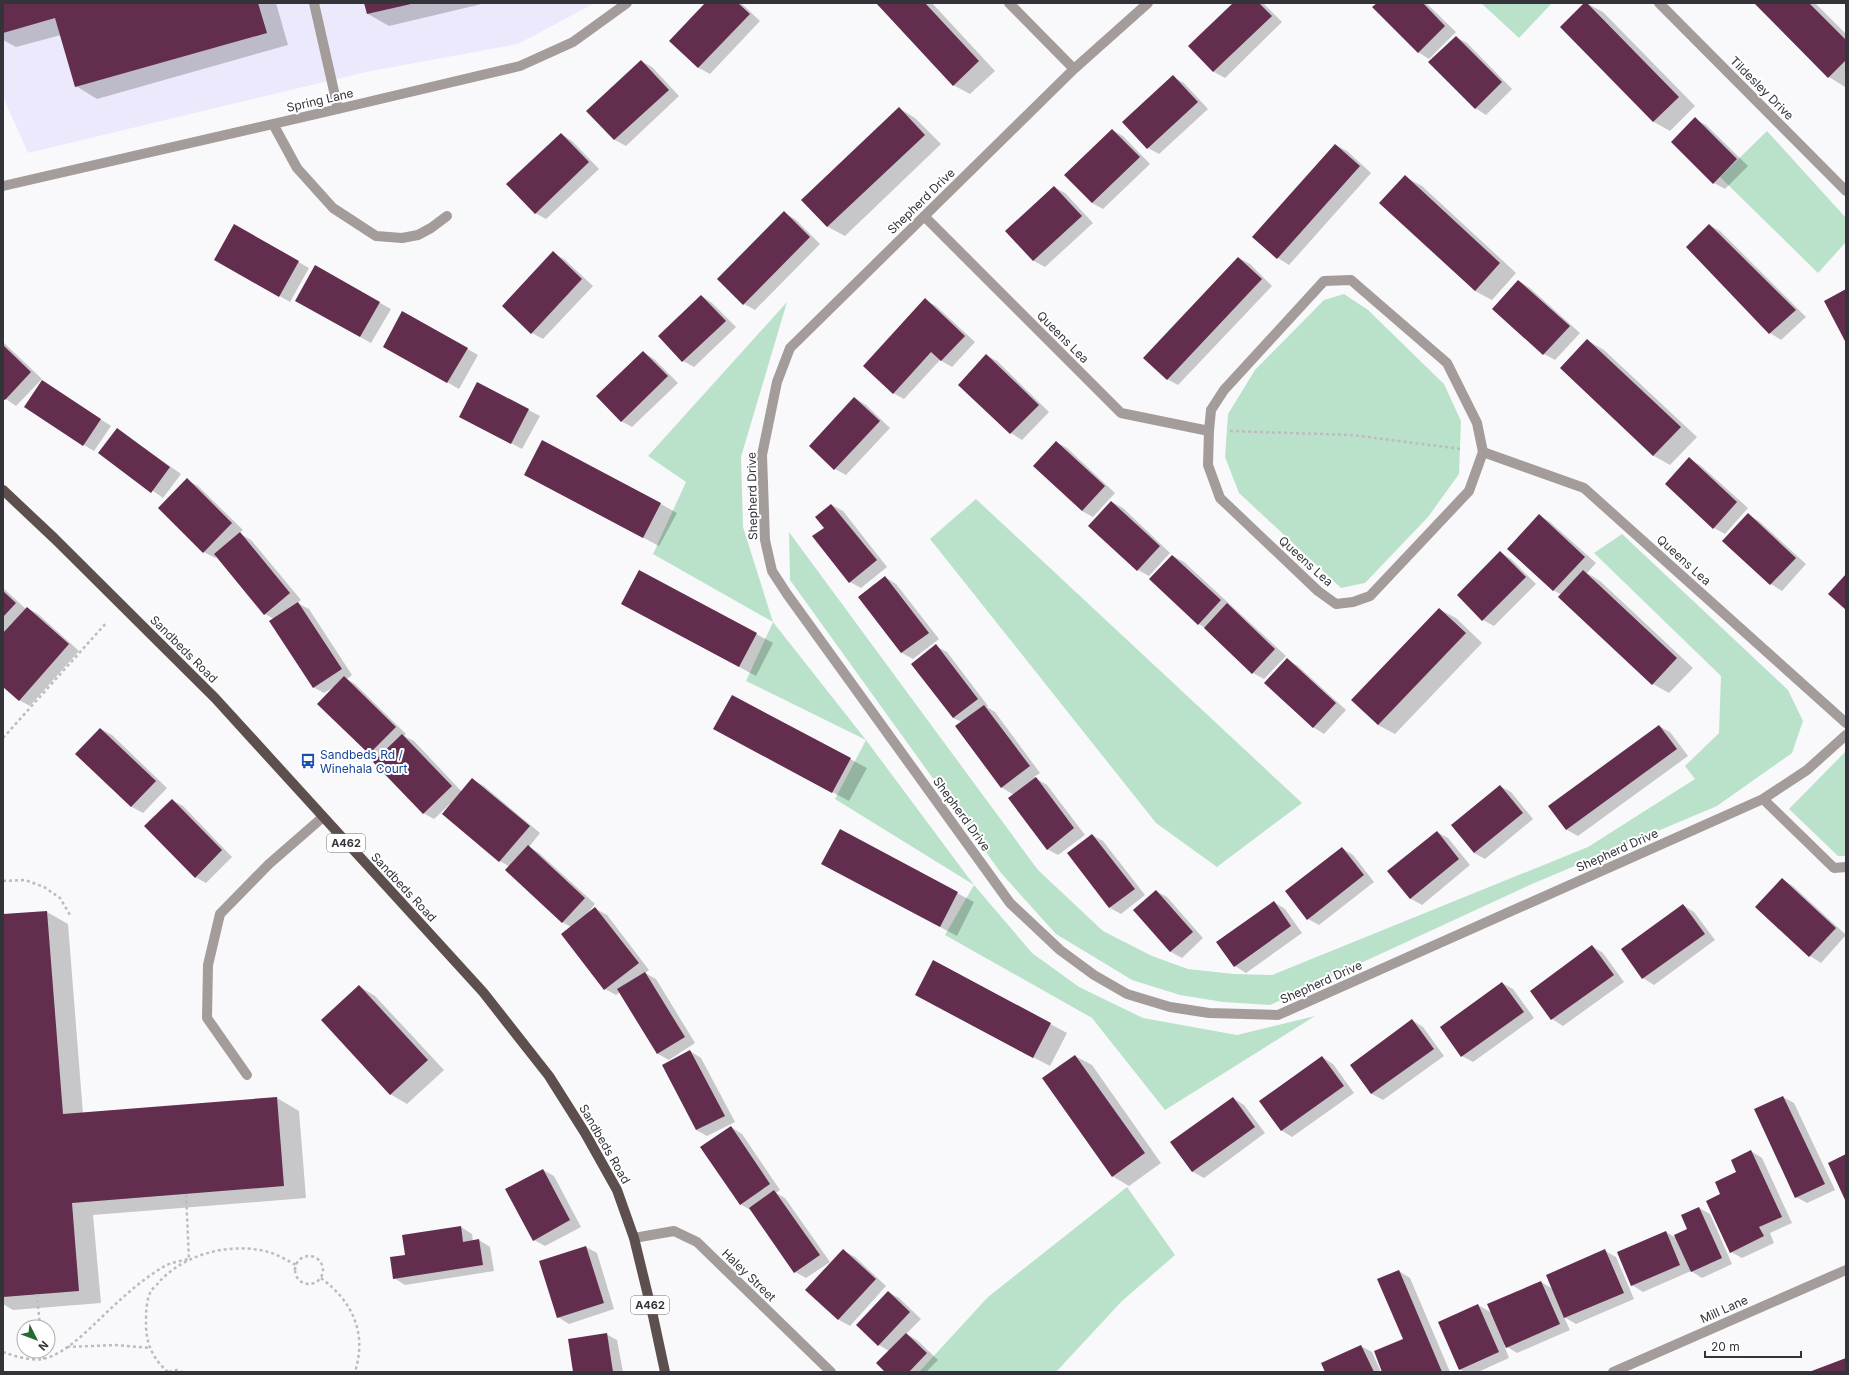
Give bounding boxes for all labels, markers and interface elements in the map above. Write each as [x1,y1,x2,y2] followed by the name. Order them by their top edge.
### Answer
[1727,53,1797,123] street label: Tildesley Drive
[285,85,355,115] street label: Spring Lane
[884,165,958,237] street label: Shepherd Drive
[1034,308,1092,366] street label: Queens Lea
[744,452,760,540] street label: Shepherd Drive
[1654,532,1714,588] street label: Queens Lea
[1276,533,1336,589] street label: Queens Lea
[147,612,221,686] street label: Sandbeds Road
[320,747,407,776] place label: Sandbeds Rd / Winehala Court
[299,752,317,770] bus stop icon: Sandbeds Rd / Winehala Court
[930,774,994,854] street label: Shepherd Drive
[1574,825,1660,875] street label: Shepherd Drive
[327,834,365,852] road number: A462
[368,849,440,925] street label: Sandbeds Road
[1278,957,1364,1007] street label: Shepherd Drive
[576,1102,634,1186] street label: Sandbeds Road
[719,1246,779,1305] street label: Haley Street
[1698,1292,1750,1326] street label: Mill Lane
[631,1296,669,1314] road number: A462
[16,1319,56,1359] north arrow
[1705,1333,1801,1359] scale bar
[35,1338,51,1353] text: N
[1711,1339,1740,1354] text: 20 m

